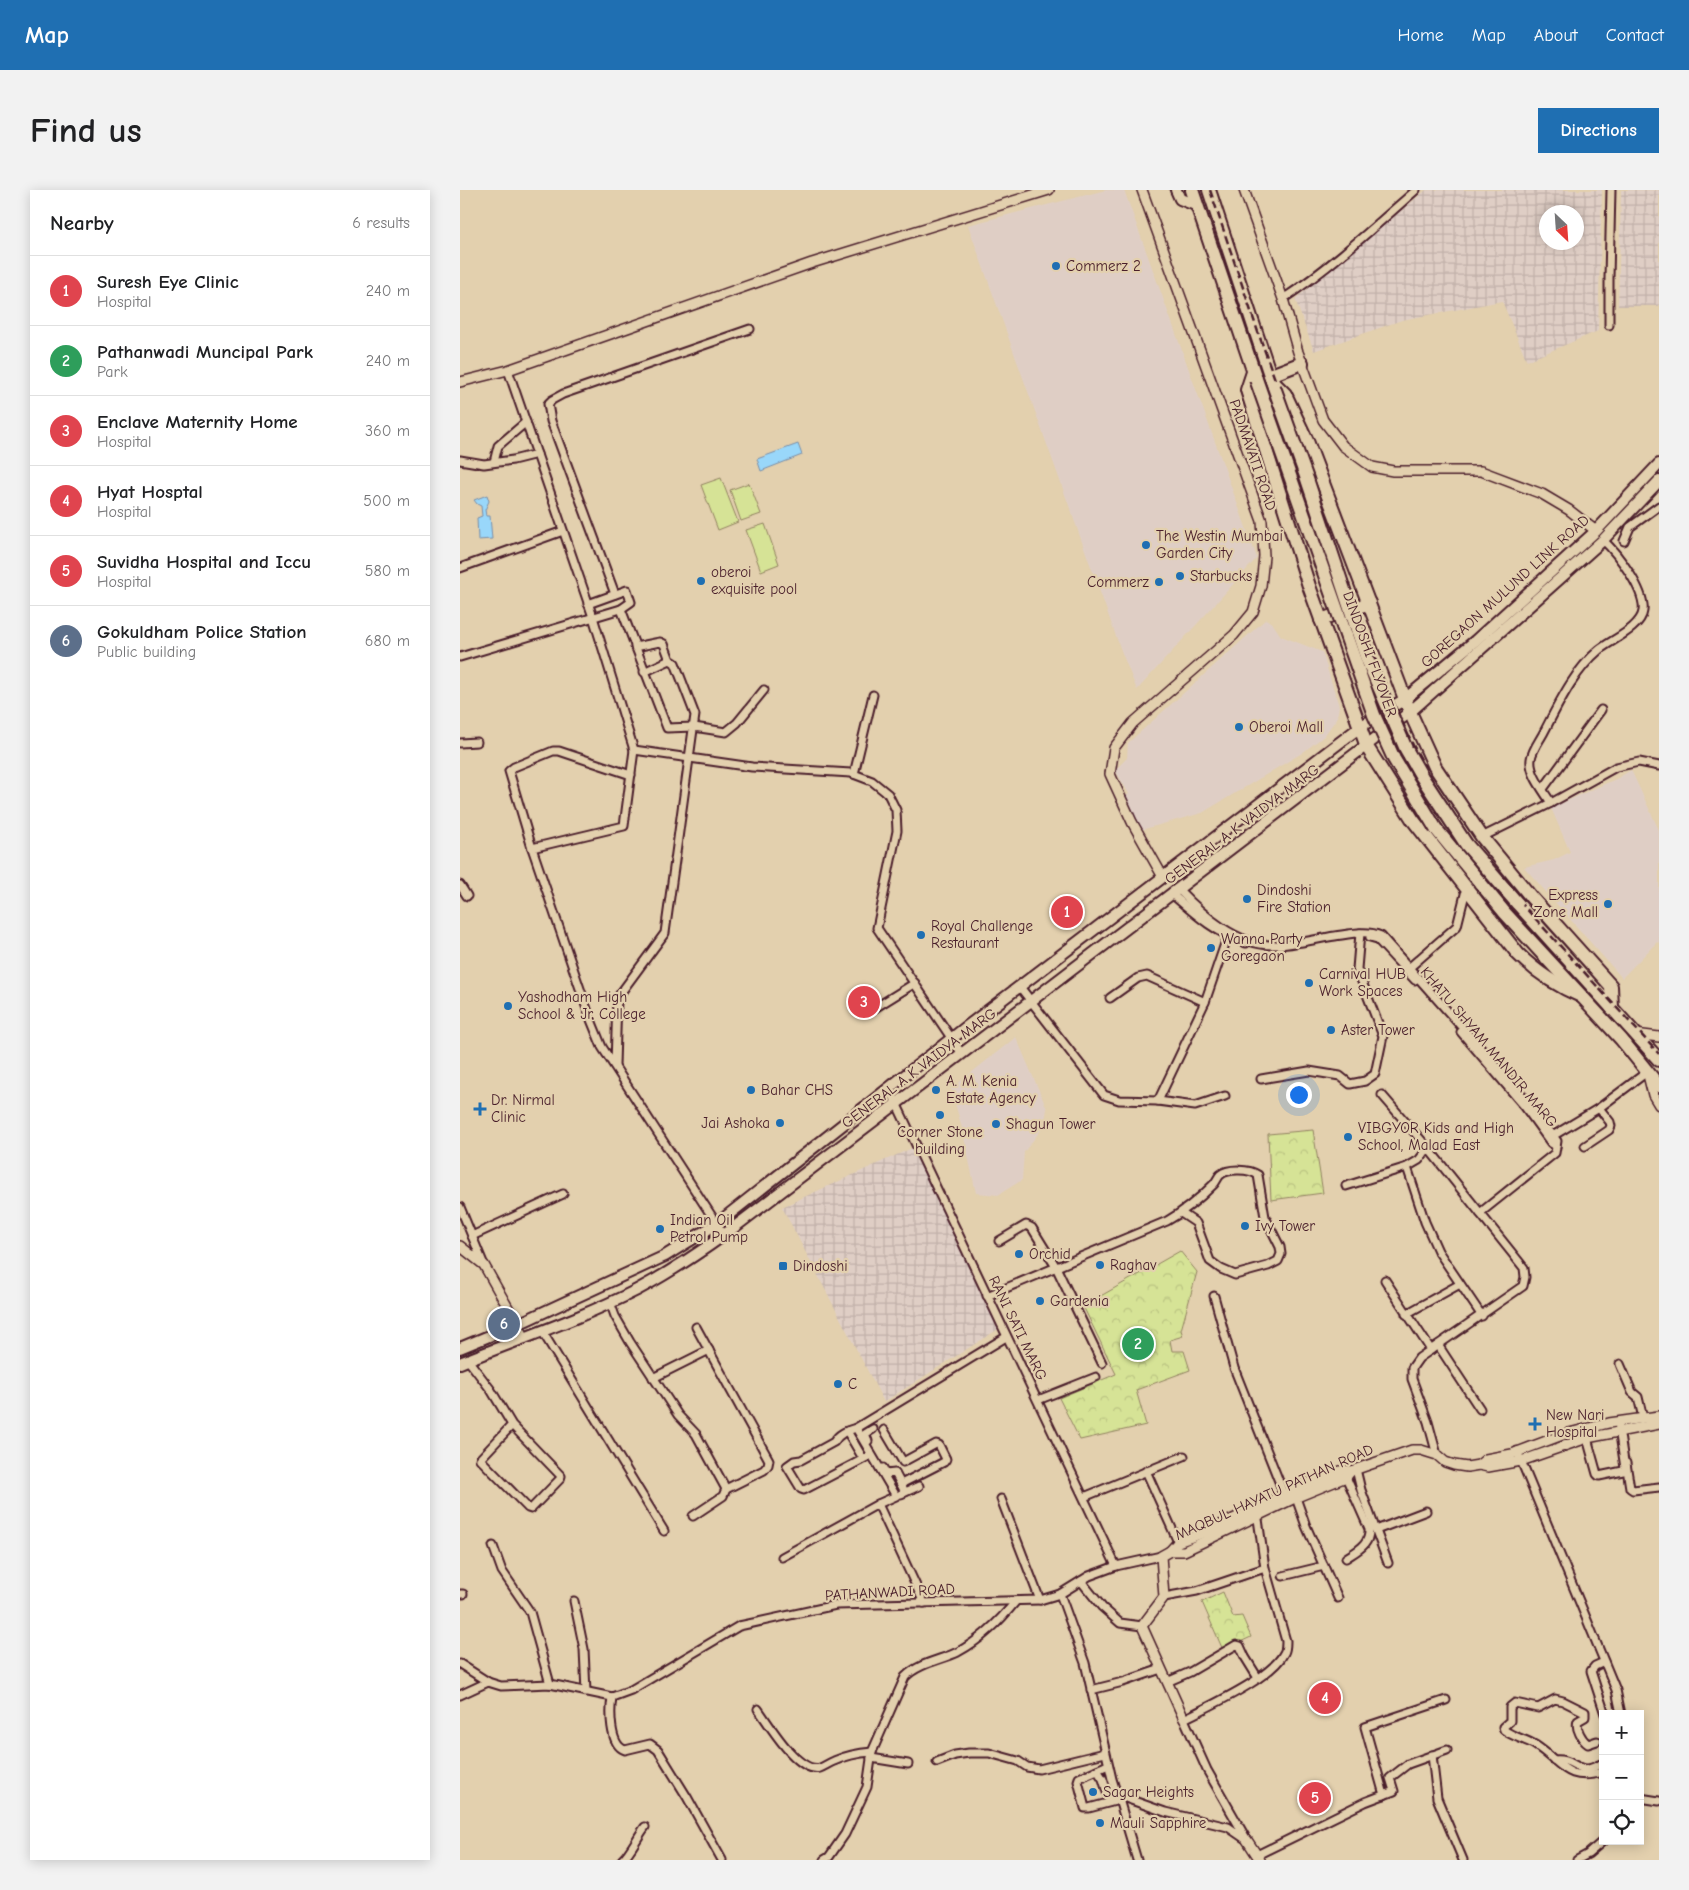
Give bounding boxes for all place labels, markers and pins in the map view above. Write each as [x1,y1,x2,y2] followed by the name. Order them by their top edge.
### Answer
[1066,257,1141,275] place label: Commerz 2
[1050,260,1062,272] marker: Commerz 2
[1156,527,1283,562] place label: The Westin Mumbai Garden City
[1140,539,1152,551] marker: The Westin Mumbai Garden City
[711,563,797,598] place label: oberoi exquisite pool
[1190,567,1252,585] place label: Starbucks
[1174,570,1186,582] marker: Starbucks
[1087,573,1149,591] place label: Commerz
[695,575,707,587] marker: oberoi exquisite pool
[1153,576,1165,588] marker: Commerz
[1249,718,1323,736] place label: Oberoi Mall
[1233,721,1245,733] marker: Oberoi Mall
[1257,881,1331,916] place label: Dindoshi Fire Station
[1534,886,1598,921] place label: Express Zone Mall
[1051,893,1083,931] pin: 1
[1241,893,1253,905] marker: Dindoshi Fire Station
[1602,898,1614,910] marker: Express Zone Mall
[931,917,1033,952] place label: Royal Challenge Restaurant
[915,929,927,941] marker: Royal Challenge Restaurant
[1221,930,1303,965] place label: Wanna Party Goregaon
[1205,942,1217,954] marker: Wanna Party Goregaon
[1319,965,1406,1000] place label: Carnival HUB Work Spaces
[1303,977,1315,989] marker: Carnival HUB Work Spaces
[848,983,880,1021] pin: 3
[518,988,646,1023] place label: Yashodham High School & Jr. College
[502,1000,514,1012] marker: Yashodham High School & Jr. College
[1341,1021,1415,1039] place label: Aster Tower
[1325,1024,1337,1036] marker: Aster Tower
[946,1072,1036,1107] place label: A. M. Kenia Estate Agency
[761,1081,833,1099] place label: Bahar CHS
[745,1084,757,1096] marker: Bahar CHS
[930,1084,942,1096] marker: A. M. Kenia Estate Agency
[491,1091,555,1126] place label: Dr. Nirmal Clinic
[473,1102,487,1116] marker: Dr. Nirmal Clinic
[934,1109,946,1121] marker: Corner Stone building
[701,1114,770,1132] place label: Jai Ashoka
[1006,1115,1095,1133] place label: Shagun Tower
[774,1117,786,1129] marker: Jai Ashoka
[990,1118,1002,1130] marker: Shagun Tower
[1358,1119,1514,1154] place label: VIBGYOR Kids and High School, Malad East
[897,1123,983,1158] place label: Corner Stone building
[1342,1131,1354,1143] marker: VIBGYOR Kids and High School, Malad East
[670,1211,748,1246] place label: Indian Oil Petrol Pump
[1255,1217,1315,1235] place label: Ivy Tower
[1239,1220,1251,1232] marker: Ivy Tower
[654,1223,666,1235] marker: Indian Oil Petrol Pump
[1029,1245,1071,1263] place label: Orchid
[1013,1248,1025,1260] marker: Orchid
[1110,1256,1157,1274] place label: Raghav
[793,1257,848,1275] place label: Dindoshi
[1094,1259,1106,1271] marker: Raghav
[777,1260,789,1272] marker: Dindoshi
[1050,1292,1109,1310] place label: Gardenia
[1034,1295,1046,1307] marker: Gardenia
[488,1305,520,1343] pin: 6
[1122,1325,1154,1363] pin: 2
[848,1375,857,1393] place label: C
[832,1378,844,1390] marker: C
[1546,1406,1604,1441] place label: New Nari Hospital
[1528,1417,1542,1431] marker: New Nari Hospital
[1309,1679,1341,1717] pin: 4
[1299,1779,1331,1817] pin: 5
[1103,1783,1194,1801] place label: Sagar Heights
[1087,1786,1099,1798] marker: Sagar Heights
[1110,1814,1207,1832] place label: Mauli Sapphire
[1094,1817,1106,1829] marker: Mauli Sapphire

